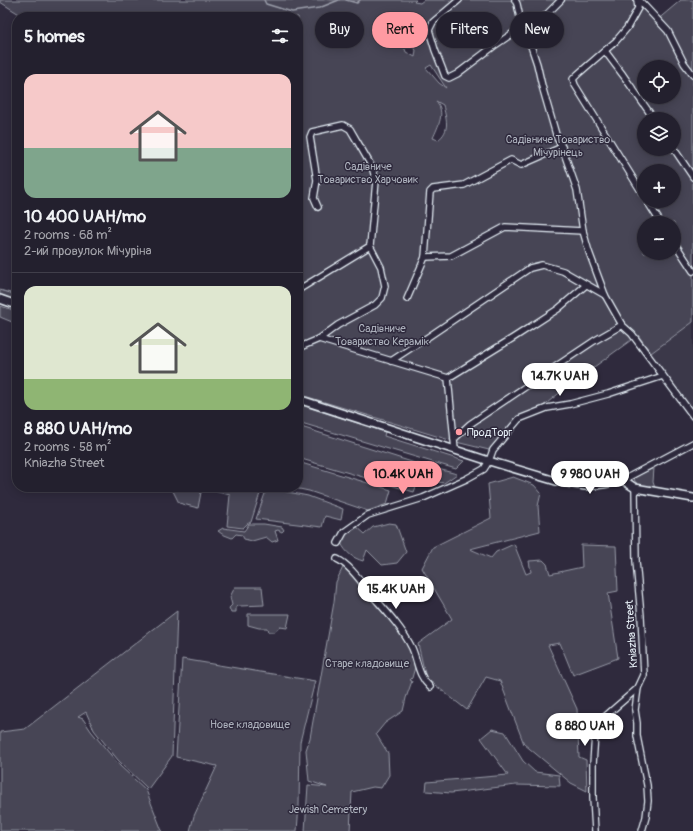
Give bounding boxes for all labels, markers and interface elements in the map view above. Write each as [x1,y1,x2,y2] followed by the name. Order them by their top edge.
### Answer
[315,12,364,48] chip: Buy
[372,12,428,48] chip: Rent
[436,12,502,48] chip: Filters
[510,12,564,48] chip: New
[269,25,291,47] icon: filters
[24,26,85,47] text: 5 homes
[637,60,681,260] map controls
[637,60,681,104] button: locate
[122,100,194,172] icon: home
[637,112,681,156] button: layers
[506,133,610,159] park label: Садівниче Товариство Мічурінець
[318,160,419,186] park label: Садівниче Товариство Харчовик
[637,164,681,208] button: +
[24,206,146,227] text: 10 400 UAH/mo
[637,216,681,260] button: −
[24,227,112,243] text: 2 rooms · 68 m²
[24,243,151,259] text: 2-ий провулок Мічуріна
[122,312,194,384] icon: home
[335,322,429,348] park label: Садівниче Товариство Керамік
[514,363,606,397] pin: 14.7K UAH
[531,368,589,384] text: 14.7K UAH
[24,418,132,439] text: 8 880 UAH/mo
[467,426,513,439] place label: ПродТорг
[454,427,464,437] marker: ПродТорг
[24,439,111,455] text: 2 rooms · 58 m²
[24,455,105,471] text: Kniazha Street
[357,461,449,495] pin: 10.4K UAH
[544,461,636,495] pin: 9 980 UAH
[373,466,433,482] text: 10.4K UAH
[560,466,620,482] text: 9 980 UAH
[350,576,442,610] pin: 15.4K UAH
[367,581,425,597] text: 15.4K UAH
[623,599,640,668] street label: Kniazha Street
[325,657,410,670] park label: Старе кладовище
[539,713,631,747] pin: 8 880 UAH
[210,718,290,731] park label: Нове кладовище
[555,718,615,734] text: 8 880 UAH
[289,803,367,816] park label: Jewish Cemetery

